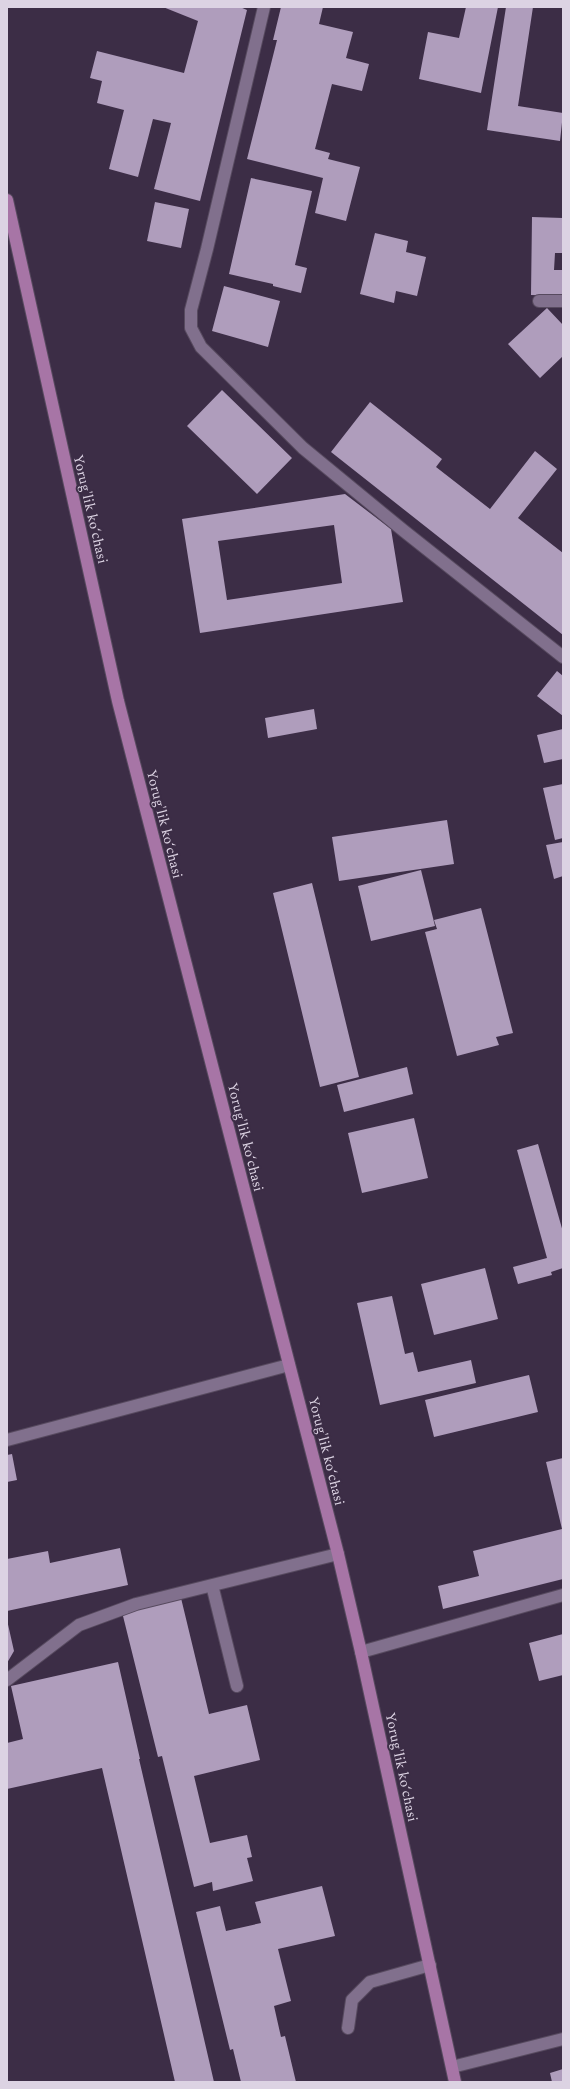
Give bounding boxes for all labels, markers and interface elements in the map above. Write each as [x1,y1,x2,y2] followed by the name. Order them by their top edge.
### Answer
[68,452,113,566] street label: Yorug'lik koʻchasi
[141,767,188,881] street label: Yorug'lik koʻchasi
[222,1080,269,1194] street label: Yorug'lik koʻchasi
[303,1394,350,1508] street label: Yorug'lik koʻchasi
[380,1710,423,1824] street label: Yorug'lik koʻchasi

